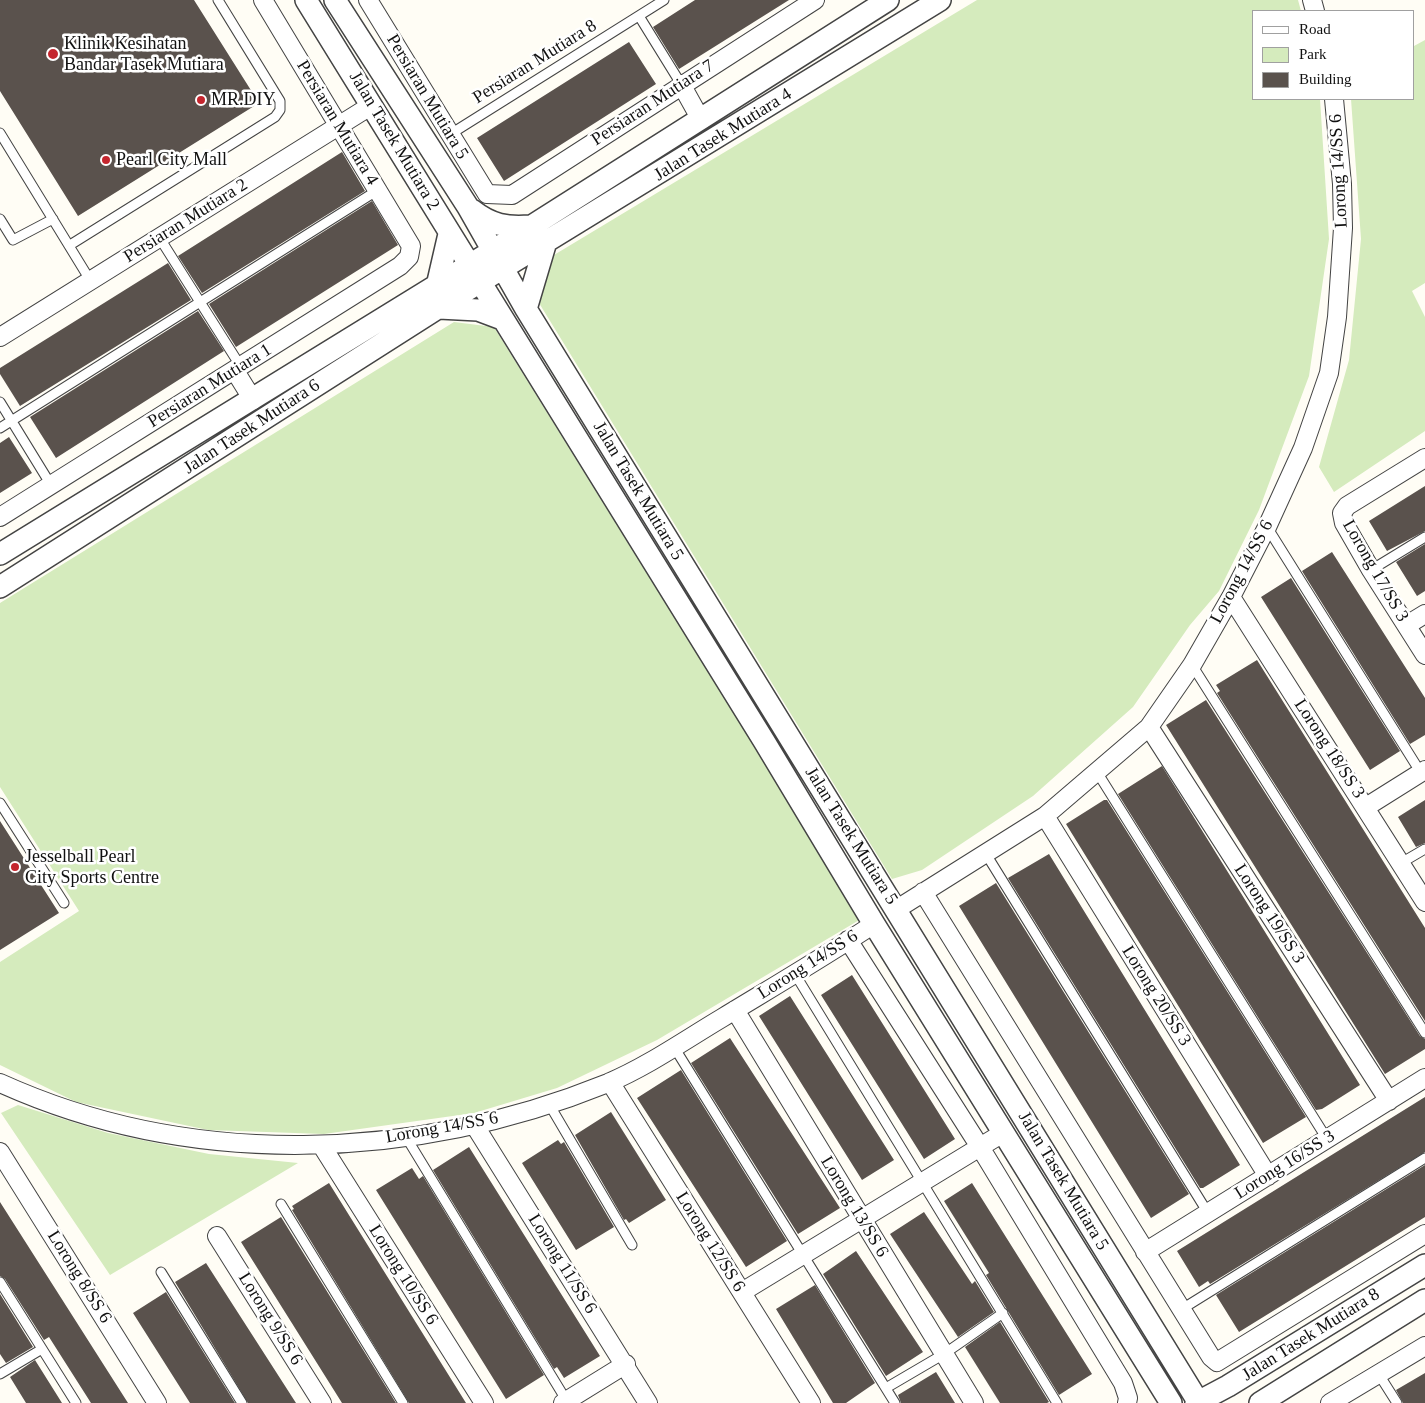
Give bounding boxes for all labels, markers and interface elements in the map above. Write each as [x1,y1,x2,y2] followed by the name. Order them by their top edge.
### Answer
[1252,10,1415,100] legend
[469,15,601,109] street label: Persiaran Mutiara 8
[1299,21,1331,37] text: Road
[381,31,473,163] street label: Persiaran Mutiara 5
[64,33,224,76] place label: Klinik Kesihatan Bandar Tasek Mutiara
[1299,46,1327,62] text: Park
[46,47,60,61] marker: Klinik Kesihatan Bandar Tasek Mutiara
[588,55,718,151] street label: Persiaran Mutiara 7
[291,57,383,189] street label: Persiaran Mutiara 4
[344,68,444,214] street label: Jalan Tasek Mutiara 2
[1299,71,1352,87] text: Building
[650,84,796,186] street label: Jalan Tasek Mutiara 4
[211,89,276,111] place label: MR.DIY
[195,94,207,106] marker: MR.DIY
[1325,114,1353,228] street label: Lorong 14/SS 6
[116,149,227,171] place label: Pearl City Mall
[100,154,112,166] marker: Pearl City Mall
[120,174,252,268] street label: Persiaran Mutiara 2
[144,339,276,433] street label: Persiaran Mutiara 1
[180,375,324,479] street label: Jalan Tasek Mutiara 6
[588,418,688,564] street label: Jalan Tasek Mutiara 5
[1337,516,1413,626] street label: Lorong 17/SS 3
[1206,517,1278,627] street label: Lorong 14/SS 6
[1289,695,1369,803] street label: Lorong 18/SS 3
[800,763,902,909] street label: Jalan Tasek Mutiara 5
[25,846,159,889] place label: Jesselball Pearl City Sports Centre
[1229,860,1309,968] street label: Lorong 19/SS 3
[9,861,21,873] marker: Jesselball Pearl City Sports Centre
[754,926,862,1004] street label: Lorong 14/SS 6
[1117,942,1195,1050] street label: Lorong 20/SS 3
[384,1107,500,1149] street label: Lorong 14/SS 6
[1013,1108,1113,1254] street label: Jalan Tasek Mutiara 5
[1231,1126,1339,1204] street label: Lorong 16/SS 3
[815,1153,893,1261] street label: Lorong 13/SS 6
[671,1188,749,1296] street label: Lorong 12/SS 6
[523,1210,601,1318] street label: Lorong 11/SS 6
[364,1221,442,1329] street label: Lorong 10/SS 6
[42,1227,116,1327] street label: Lorong 8/SS 6
[233,1269,307,1369] street label: Lorong 9/SS 6
[1238,1284,1384,1386] street label: Jalan Tasek Mutiara 8

